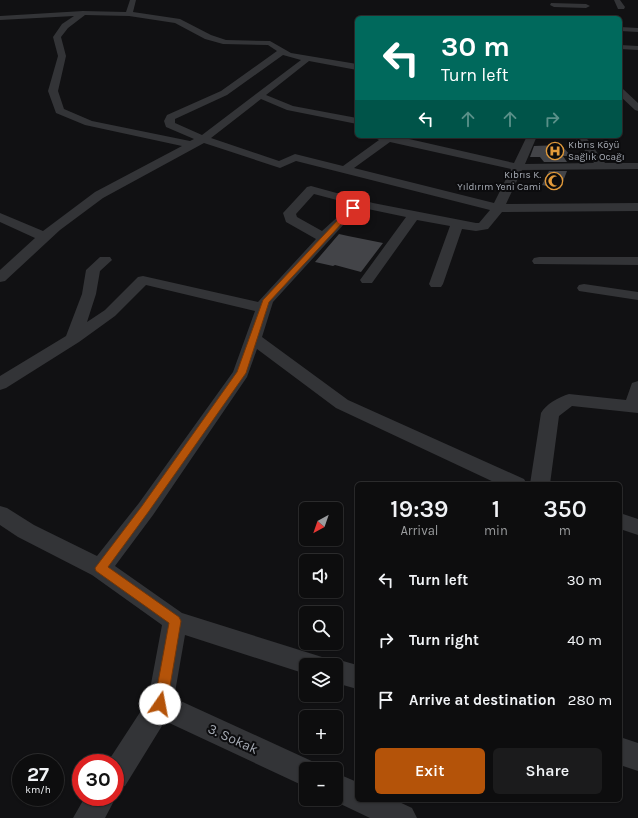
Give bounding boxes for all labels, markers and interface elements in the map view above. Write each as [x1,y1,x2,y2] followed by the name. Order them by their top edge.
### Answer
[441,30,510,63] text: 30 m
[375,32,427,84] icon: left
[441,64,509,86] text: Turn left
[415,108,437,130] icon: left
[457,108,479,130] icon: ahead
[499,108,521,130] icon: ahead
[541,108,563,130] icon: right
[568,139,625,163] place label: Kıbrıs Köyü Sağlık Ocağı
[545,141,565,161] hospital icon: Kıbrıs Köyü Sağlık Ocağı
[457,169,541,193] place label: Kıbrıs K. Yıldırım Yeni Cami
[544,171,564,191] mosque icon: Kıbrıs K. Yıldırım Yeni Cami
[336,191,370,225] pin
[342,197,364,219] icon: arrive
[390,495,449,523] text: 19:39
[492,495,500,523] text: 1
[543,495,587,523] text: 350
[299,502,343,546] north arrow
[299,502,343,806] map controls
[400,523,438,538] text: Arrival
[484,523,508,538] text: min
[559,523,571,538] text: m
[299,554,343,598] button: sound
[375,569,397,591] icon: left
[409,571,468,589] text: Turn left
[567,571,602,589] text: 30 m
[299,606,343,650] button: search
[375,629,397,651] icon: right
[409,631,479,649] text: Turn right
[567,631,602,649] text: 40 m
[299,658,343,702] button: layers
[139,683,181,725] position arrow
[375,689,397,711] icon: arrive
[409,691,556,709] text: Arrive at destination
[568,691,612,709] text: 280 m
[299,710,343,754] button: +
[205,720,261,758] street label: 3. Sokak
[375,748,485,794] button: Exit
[493,748,602,794] button: Share
[72,754,124,806] speed limit sign: 30
[299,762,343,806] button: −
[27,763,49,786] text: 27
[25,784,51,796] text: km/h

